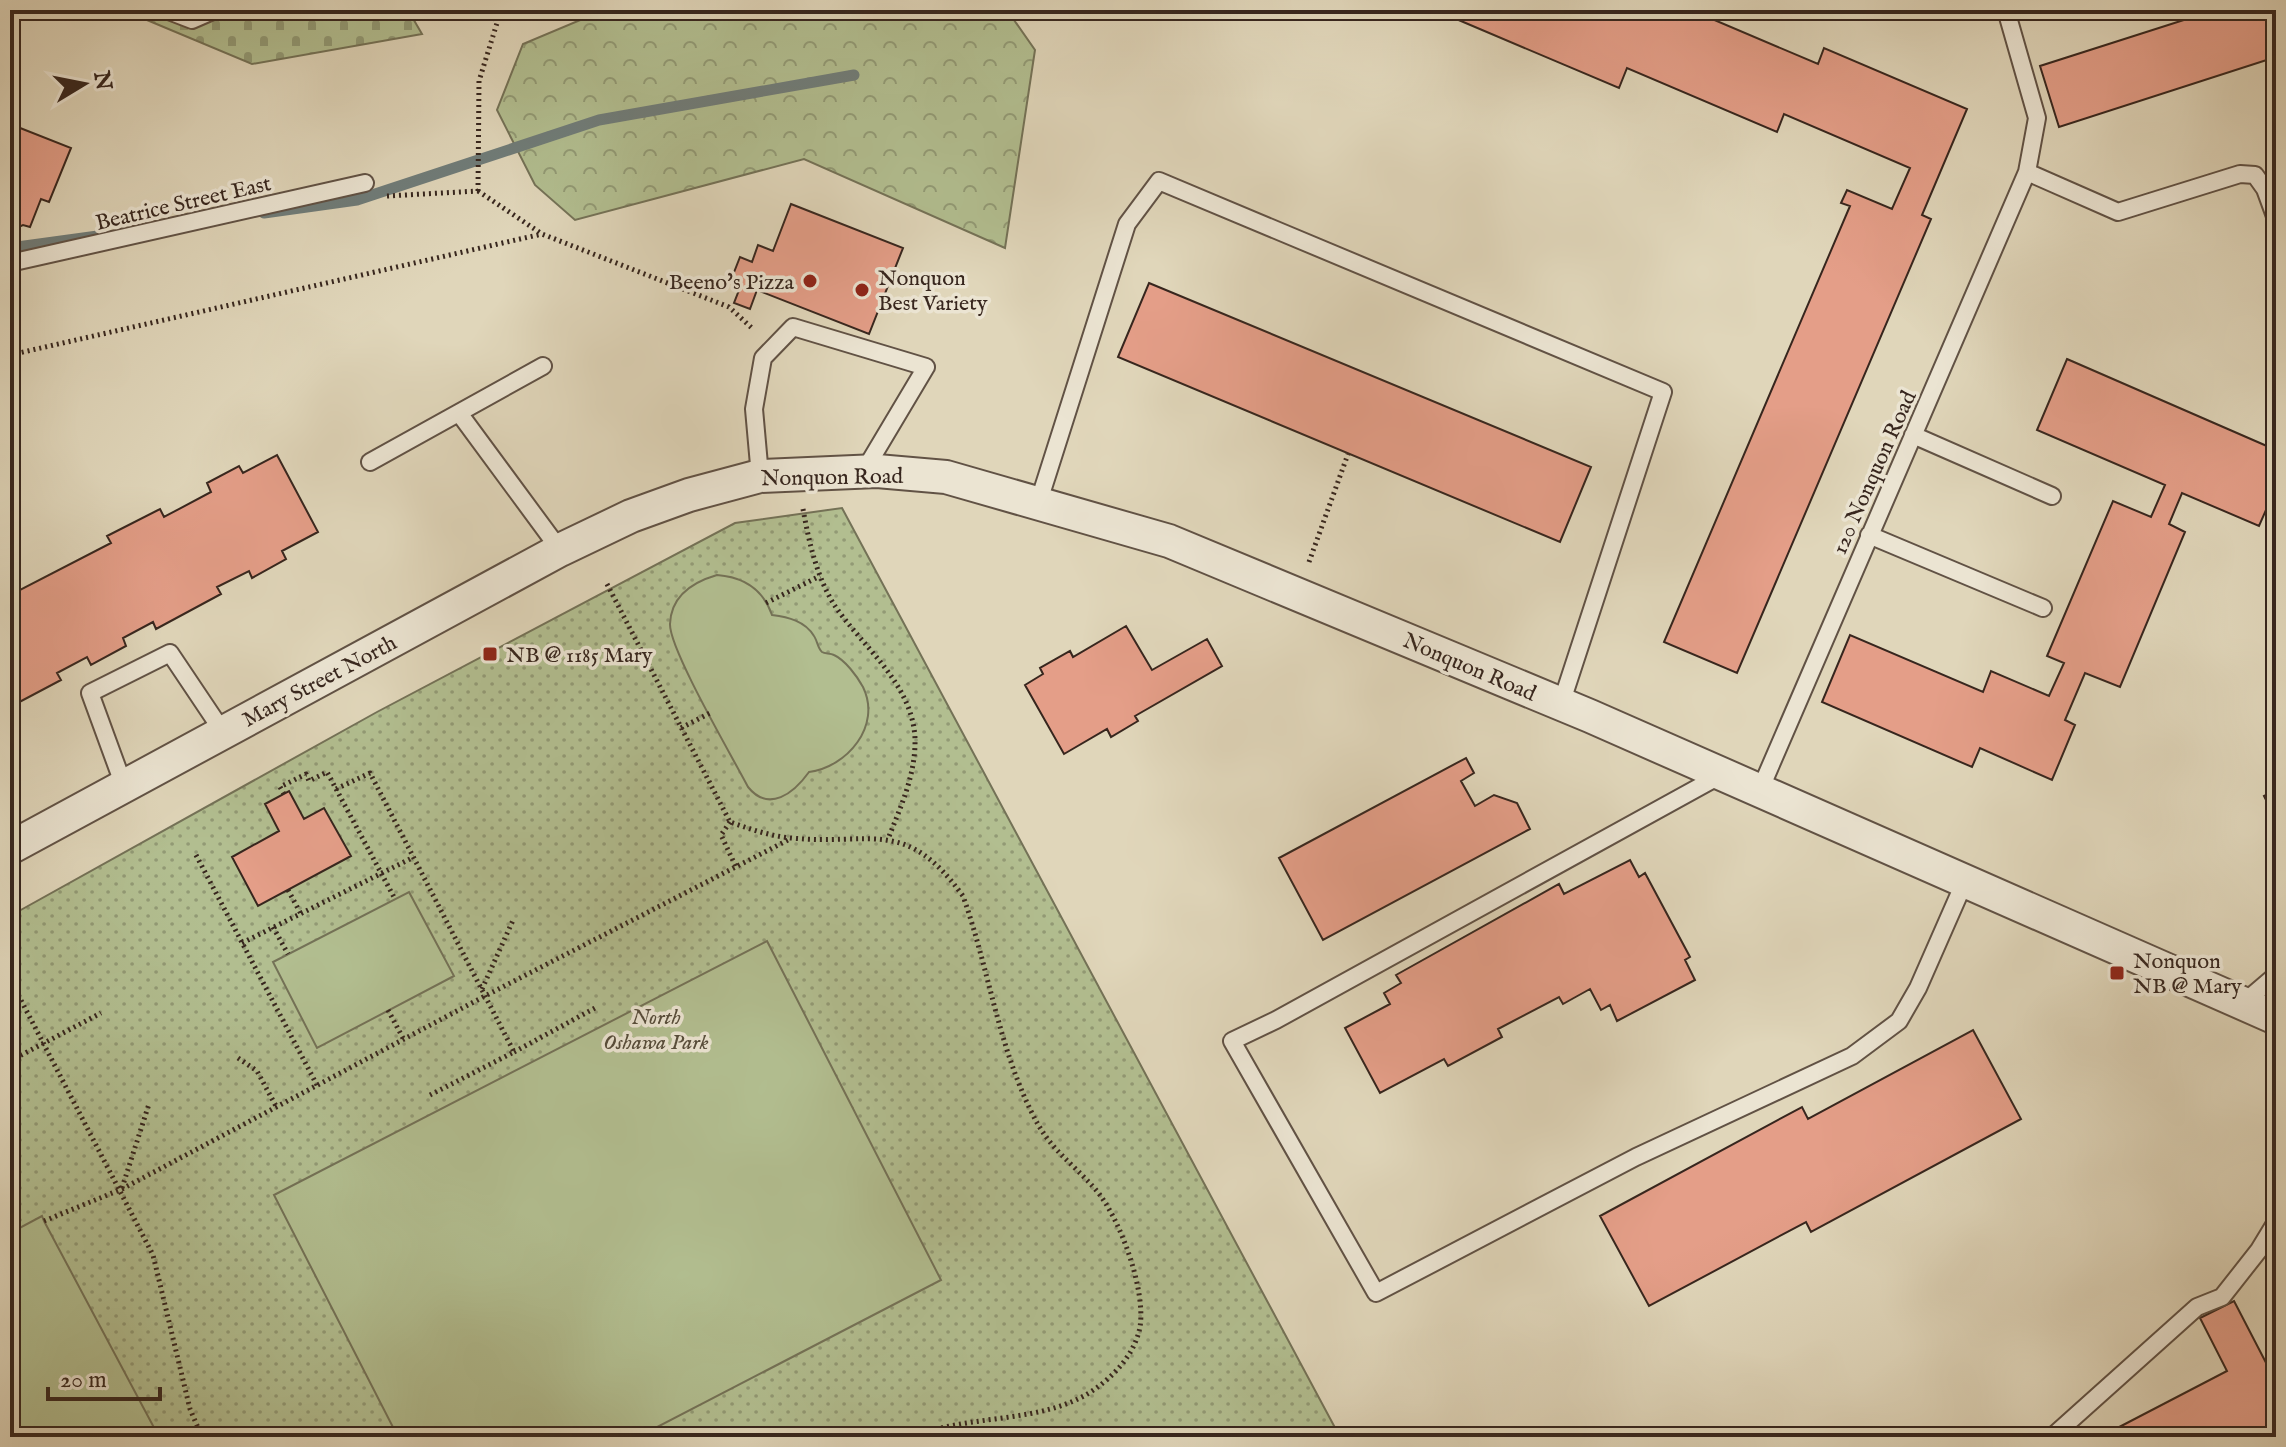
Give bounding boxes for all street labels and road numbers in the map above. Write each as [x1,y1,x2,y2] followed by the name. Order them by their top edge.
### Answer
[93,170,274,238] street label: Beatrice Street East
[1826,386,1924,559] street label: 120 Nonquon Road
[761,463,904,493] street label: Nonquon Road
[1398,627,1540,709] street label: Nonquon Road
[238,629,402,734] street label: Mary Street North

